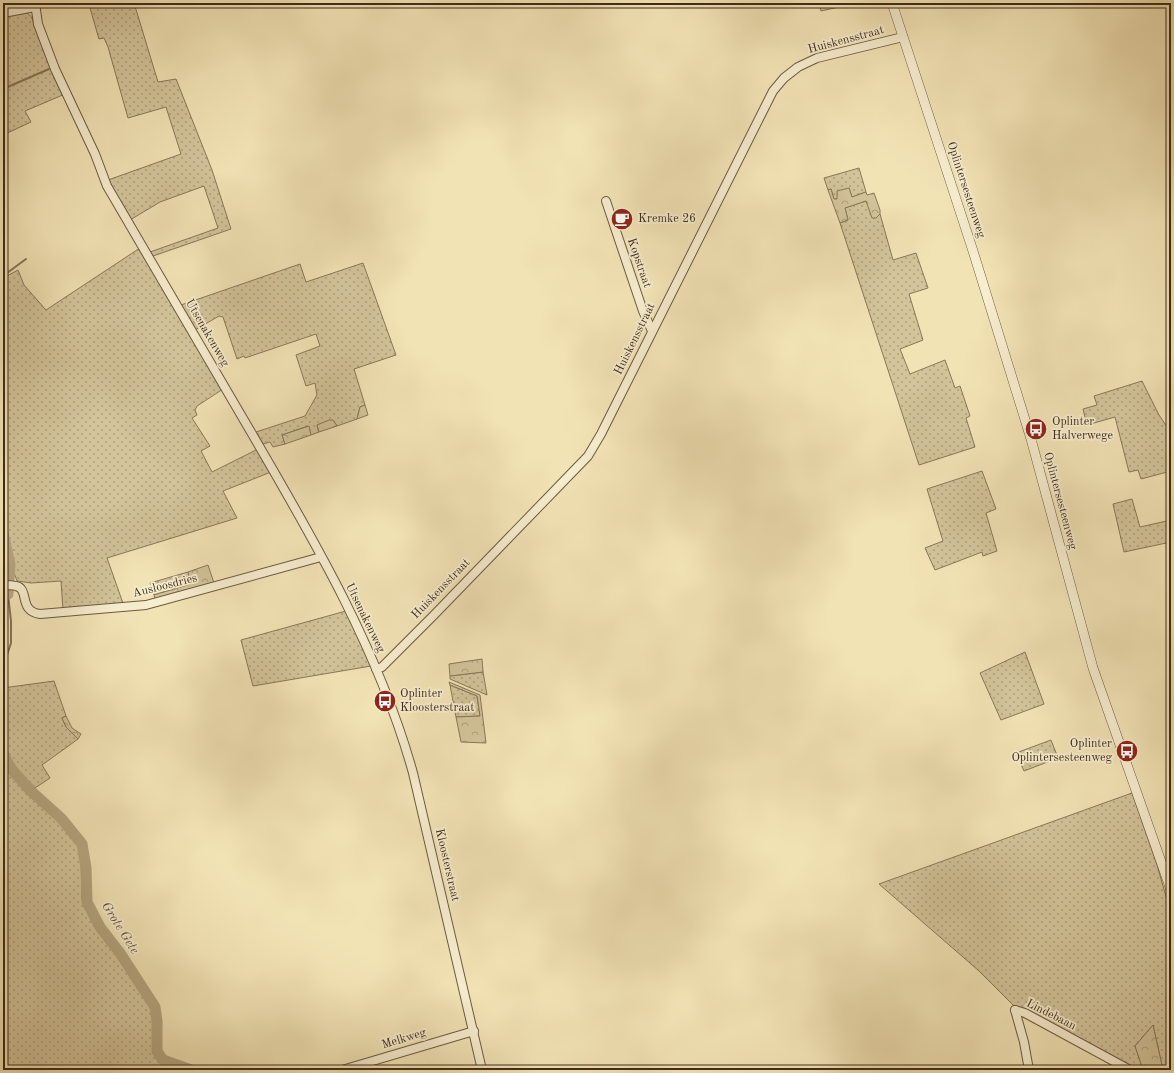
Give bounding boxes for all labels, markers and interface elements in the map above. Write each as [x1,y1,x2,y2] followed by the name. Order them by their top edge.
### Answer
[807,24,885,56] street label: Huiskensstraat
[945,140,987,240] street label: Oplintersesteenweg
[609,206,635,232] cafe icon: Kremke 26
[638,213,696,225] place label: Kremke 26
[625,237,653,289] street label: Kopstraat
[183,297,231,369] street label: Utsenakenweg
[612,301,658,377] street label: Huiskensstraat
[1023,416,1049,442] bus stop icon: Oplinter Halverwege
[1052,416,1114,442] place label: Oplinter Halverwege
[1041,451,1079,552] street label: Oplintersesteenweg
[410,557,472,621] street label: Huiskensstraat
[131,572,199,600] street label: Ausloosdries
[343,581,387,655] street label: Utsenakenweg
[372,688,398,714] bus stop icon: Oplinter Kloosterstraat
[400,688,474,714] place label: Oplinter Kloosterstraat
[1011,738,1113,764] place label: Oplinter Oplintersesteenweg
[1114,738,1140,764] bus stop icon: Oplinter Oplintersesteenweg
[433,827,461,903] street label: Kloosterstraat
[99,900,141,956] water label: Grote Gete
[1024,997,1078,1033] street label: Lindebaan
[380,1026,428,1051] street label: Melkweg

